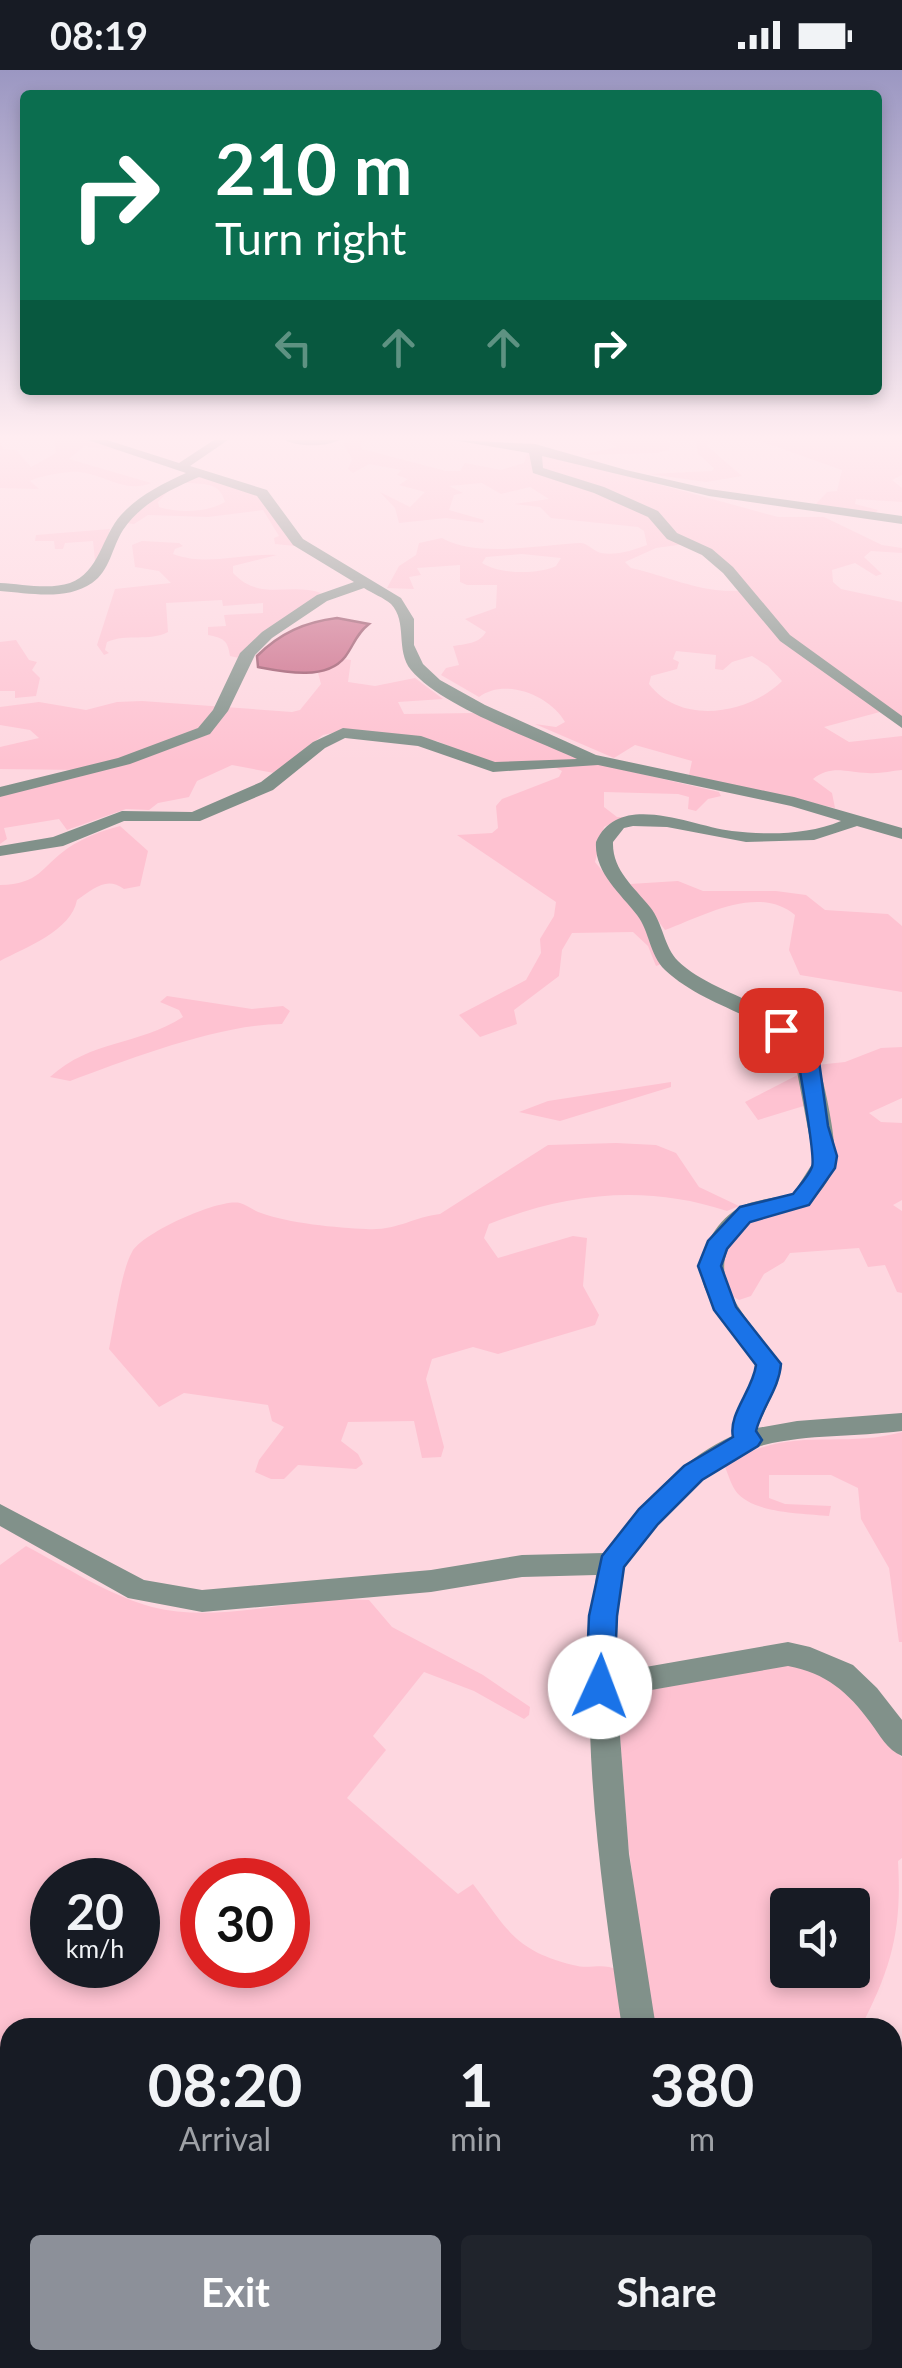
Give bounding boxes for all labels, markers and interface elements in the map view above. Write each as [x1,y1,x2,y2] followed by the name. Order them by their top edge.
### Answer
[50,12,148,58] text: 08:19
[215,126,412,210] text: 210 m
[50,130,180,260] icon: right
[215,211,406,265] text: Turn right
[266,320,321,375] icon: left
[371,320,426,375] icon: ahead
[476,320,531,375] icon: ahead
[581,320,636,375] icon: right
[739,988,824,1073] pin
[754,1003,809,1058] icon: arrive
[548,1635,652,1739] position arrow
[180,1858,310,1988] speed limit sign: 30
[66,1881,124,1941] text: 20
[770,1888,870,1988] map controls
[770,1888,870,1988] button: sound
[66,1933,124,1963] text: km/h
[148,2048,302,2120] text: 08:20
[459,2048,494,2120] text: 1
[650,2048,754,2120] text: 380
[179,2119,271,2158] text: Arrival
[450,2119,502,2158] text: min
[689,2119,715,2158] text: m
[30,2235,441,2350] button: Exit
[461,2235,872,2350] button: Share

